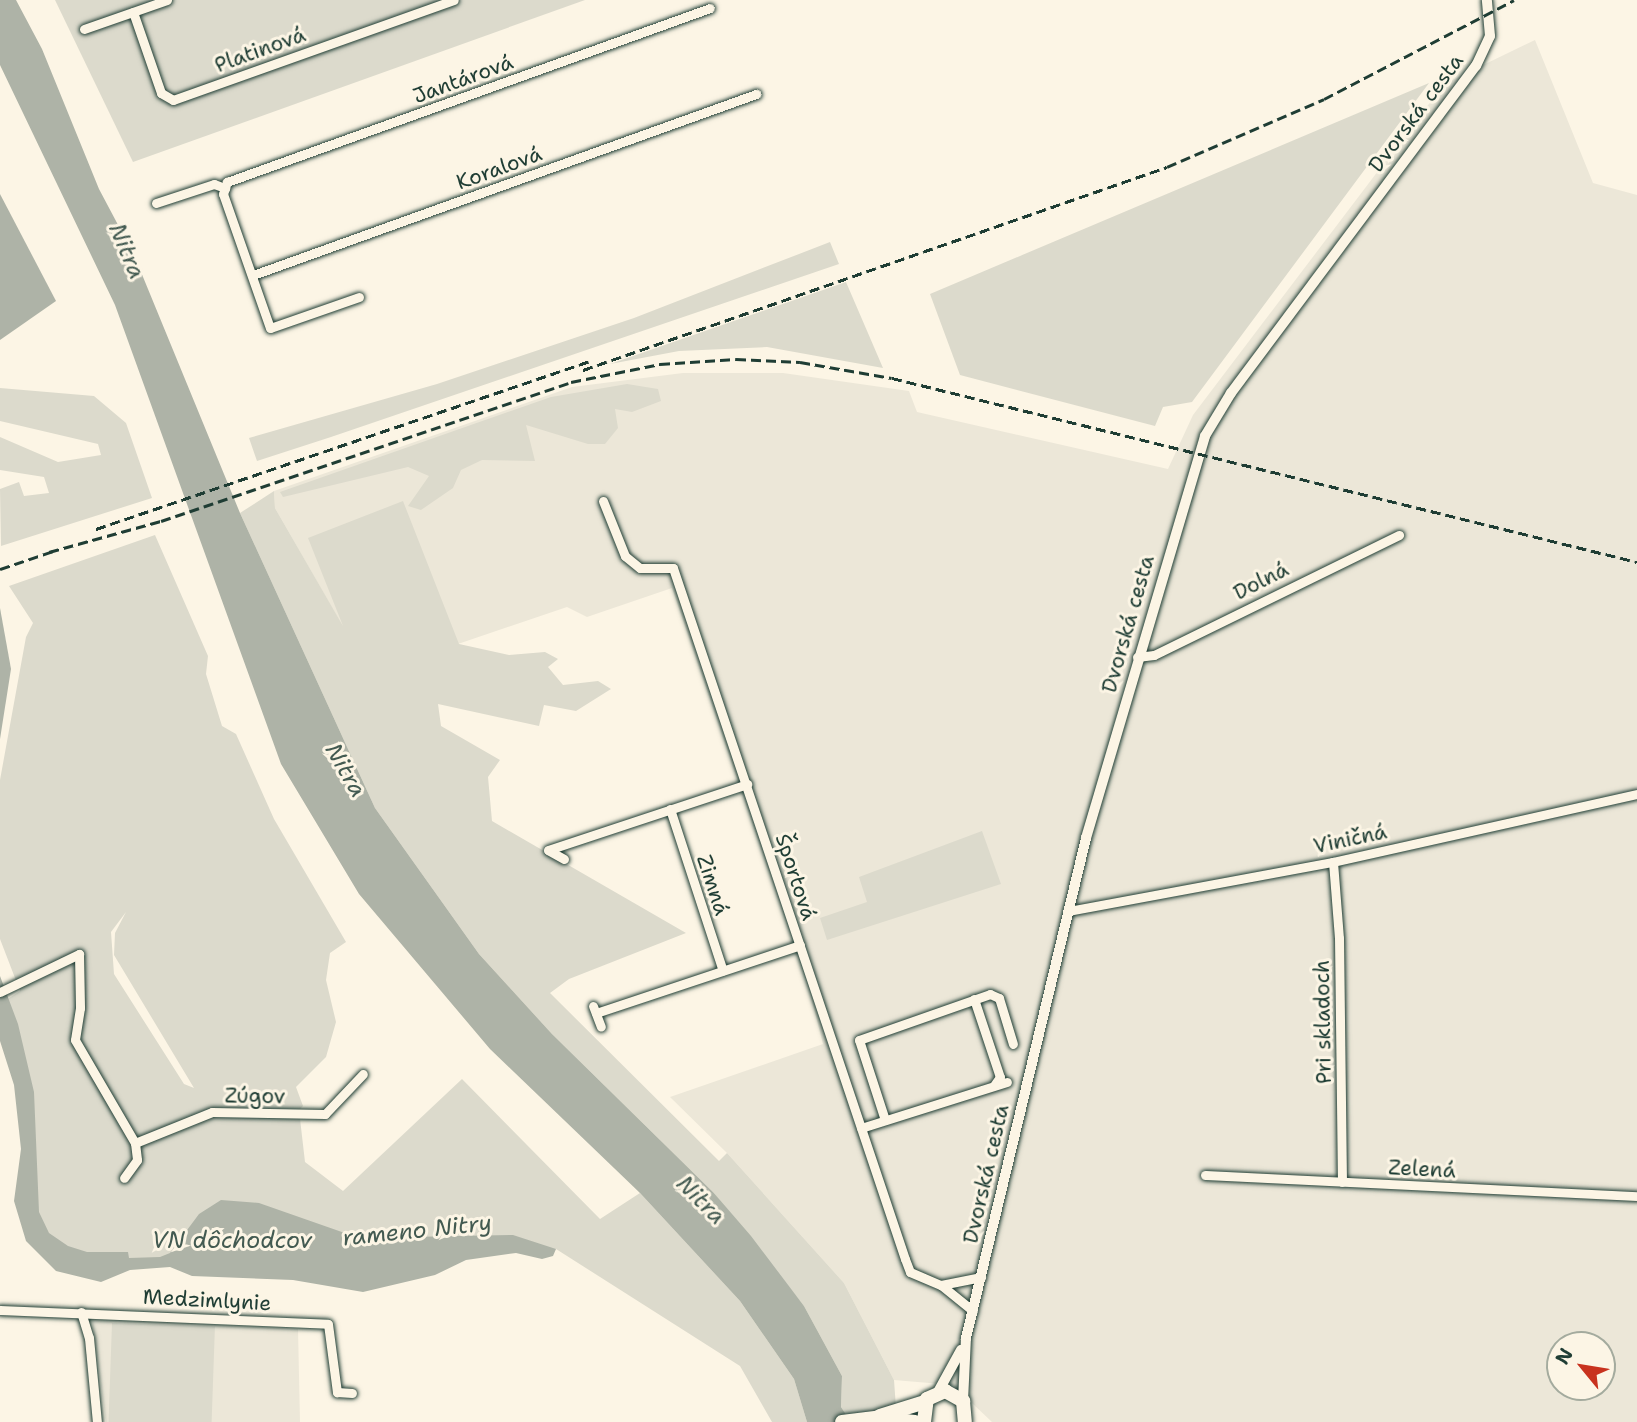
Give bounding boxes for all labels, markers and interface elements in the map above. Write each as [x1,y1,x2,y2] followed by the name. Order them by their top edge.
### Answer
[211,22,309,78] street label: Platinová
[409,49,517,109] street label: Jantárová
[1363,49,1469,177] street label: Dvorská cesta
[453,141,545,195] street label: Koralová
[103,219,151,283] water label: Nitra
[1096,552,1160,696] street label: Dvorská cesta
[1229,557,1293,605] street label: Dolná
[320,738,372,802] water label: Nitra
[1311,819,1389,859] street label: Viničná
[770,830,822,924] street label: Športová
[691,852,735,918] street label: Zimná
[1309,960,1337,1084] street label: Pri skladoch
[224,1083,286,1109] street label: Zúgov
[958,1102,1014,1246] street label: Dvorská cesta
[1388,1155,1456,1183] street label: Zelená
[671,1170,731,1230] water label: Nitra
[341,1208,493,1252] water label: rameno Nitry
[152,1226,312,1254] water label: VN dôchodcov
[142,1284,272,1316] street label: Medzimlynie
[1546,1331,1616,1401] north arrow
[1550,1343,1579,1369] text: N

